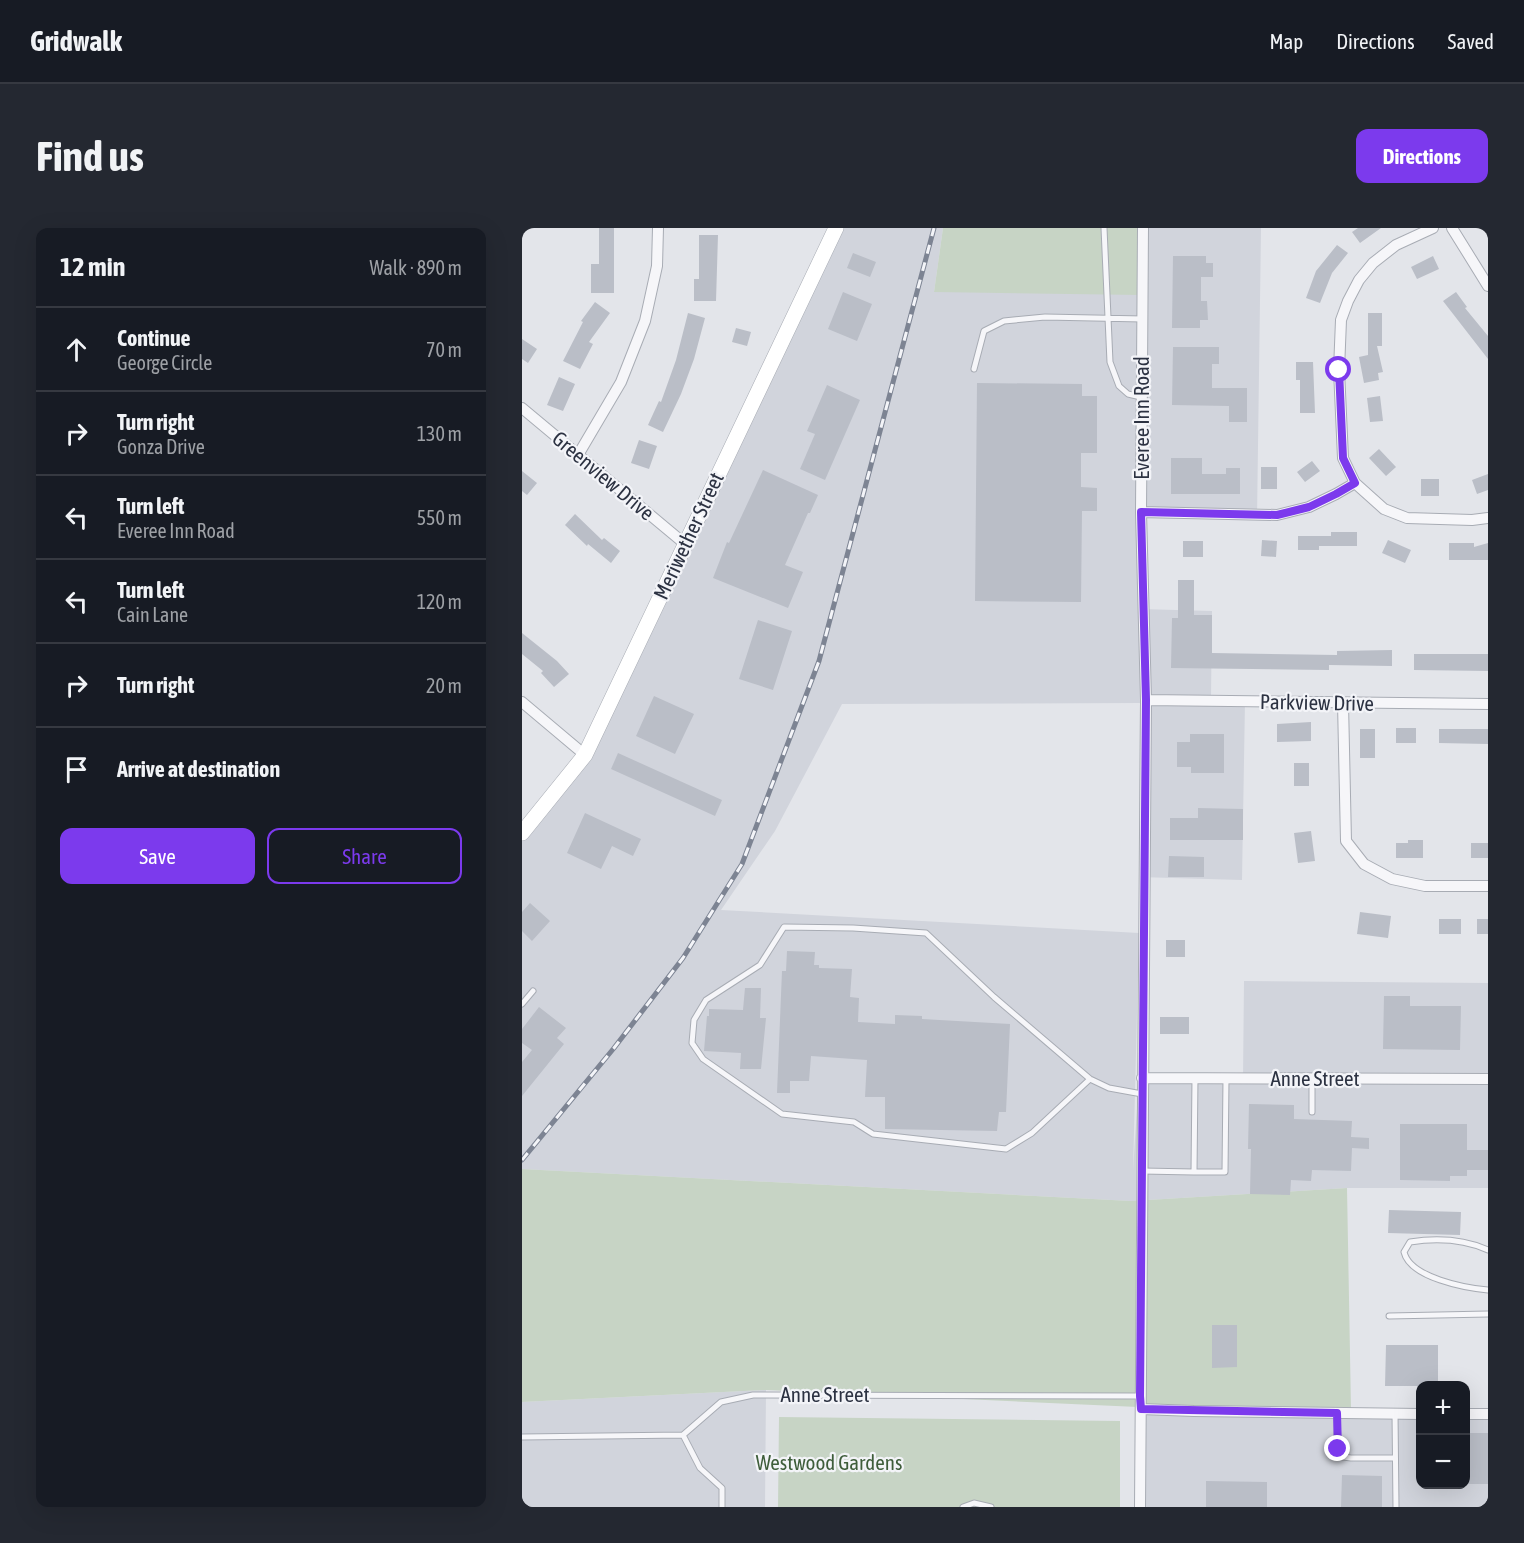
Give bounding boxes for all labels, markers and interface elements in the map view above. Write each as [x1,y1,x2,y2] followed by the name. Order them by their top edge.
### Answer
[30,25,122,57] text: Gridwalk
[1269,29,1303,53] text: Map
[1336,29,1415,53] text: Directions
[1448,29,1494,53] text: Saved
[1356,129,1488,183] button: Directions
[36,132,144,180] text: Find us
[60,252,125,282] text: 12 min
[370,256,462,279] text: Walk · 890 m
[117,325,191,351] text: Continue
[60,333,93,366] icon: ahead
[426,338,462,361] text: 70 m
[117,351,212,374] text: George Circle
[1129,356,1153,480] street label: Everee Inn Road
[1325,356,1351,382] route start
[117,409,194,435] text: Turn right
[60,417,93,450] icon: right
[417,422,462,445] text: 130 m
[548,426,659,525] street label: Greenview Drive
[117,435,205,458] text: Gonza Drive
[648,468,728,603] street label: Meriwether Street
[117,493,184,519] text: Turn left
[60,501,93,534] icon: left
[417,506,462,529] text: 550 m
[117,519,235,542] text: Everee Inn Road
[117,577,184,603] text: Turn left
[60,585,93,618] icon: left
[417,590,462,613] text: 120 m
[117,603,188,626] text: Cain Lane
[60,669,93,702] icon: right
[117,672,194,698] text: Turn right
[426,674,462,697] text: 20 m
[1260,689,1374,715] street label: Parkview Drive
[60,753,93,786] icon: arrive
[117,756,280,782] text: Arrive at destination
[60,828,255,884] button: Save
[267,828,462,884] button: Share
[1270,1066,1360,1090] street label: Anne Street
[1416,1381,1470,1489] map controls
[1416,1381,1470,1435] button: +
[780,1382,870,1406] street label: Anne Street
[1324,1435,1350,1461] route end
[1416,1435,1470,1489] button: −
[756,1450,902,1474] park label: Westwood Gardens

